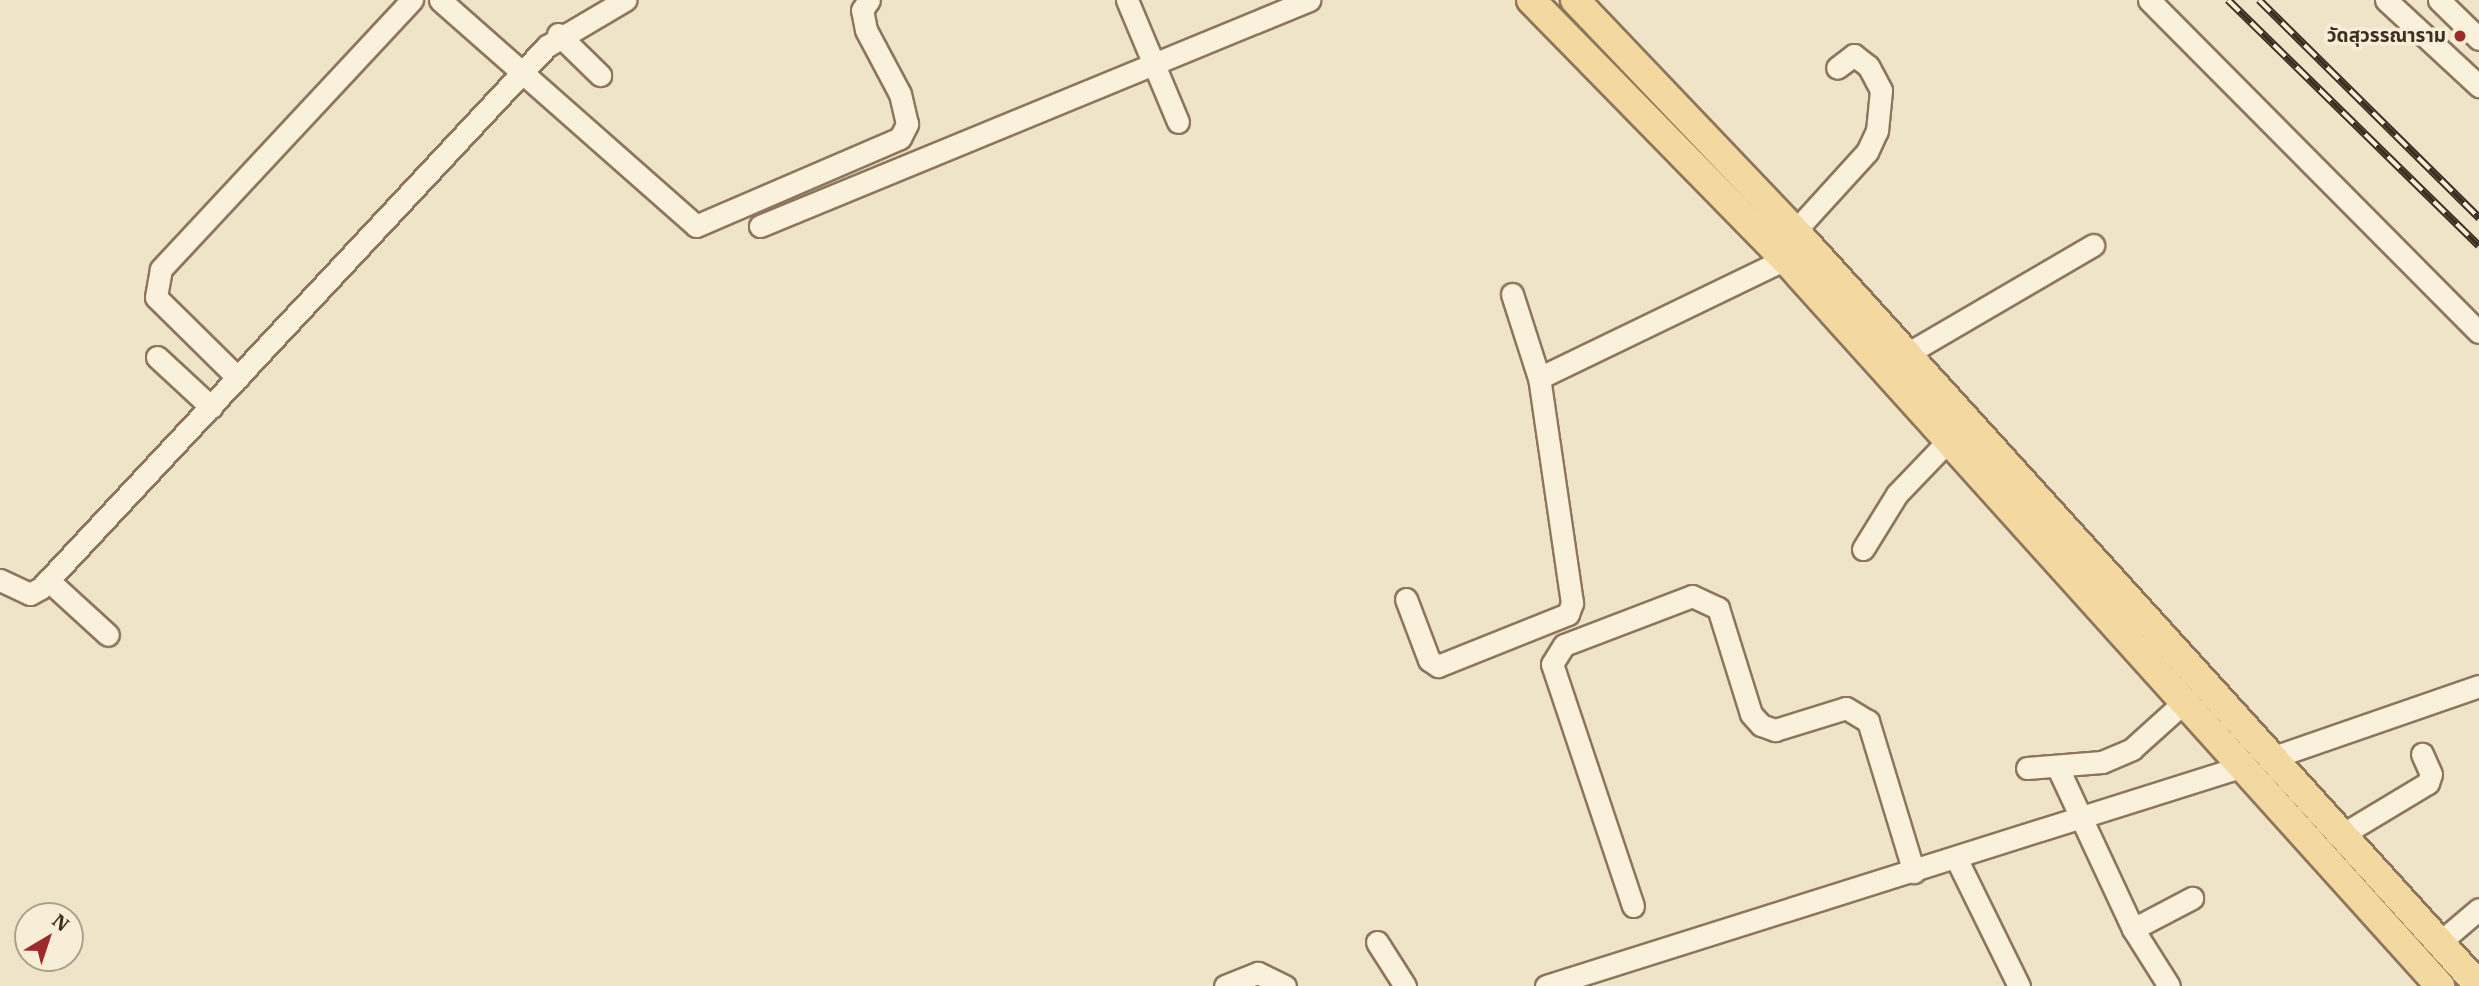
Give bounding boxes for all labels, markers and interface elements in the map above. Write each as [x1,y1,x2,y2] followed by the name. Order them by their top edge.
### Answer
[2327,25,2446,47] place label: วัดสุวรรณาราม
[2452,28,2468,44] marker: วัดสุวรรณาราม
[14,902,84,972] north arrow
[48,908,74,936] text: N

